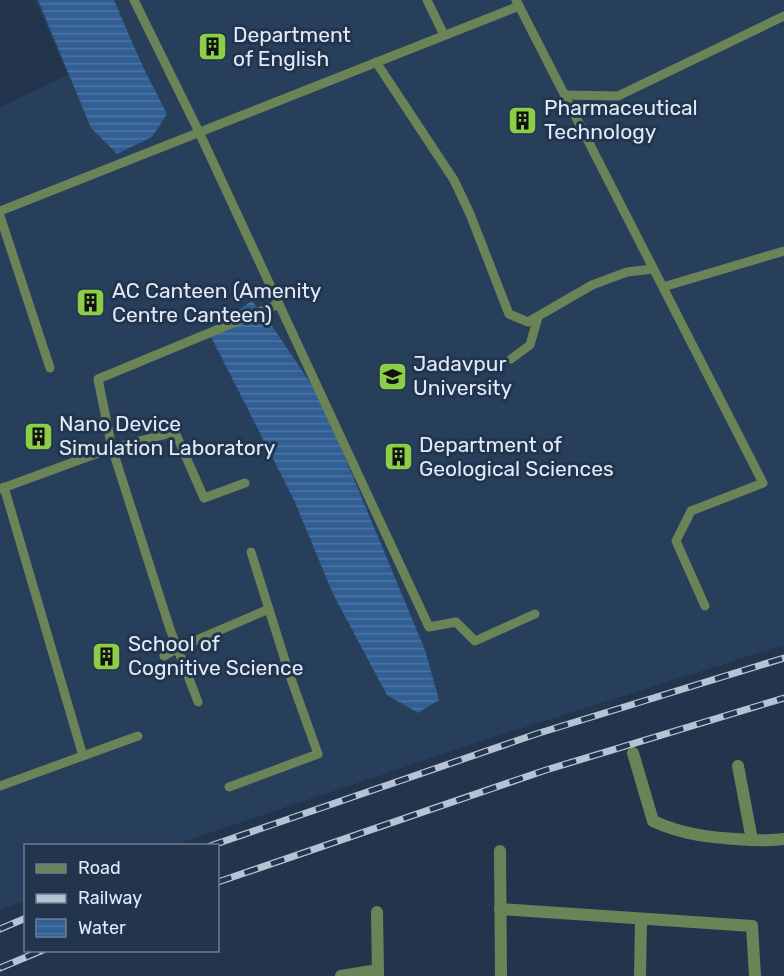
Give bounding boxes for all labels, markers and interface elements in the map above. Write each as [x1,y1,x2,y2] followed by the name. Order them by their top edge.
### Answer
[233,22,351,71] place label: Department of English
[196,31,228,63] building icon: Department of English
[544,95,698,144] place label: Pharmaceutical Technology
[507,104,539,136] building icon: Pharmaceutical Technology
[112,278,322,327] place label: AC Canteen (Amenity Centre Canteen)
[75,287,107,319] building icon: AC Canteen (Amenity Centre Canteen)
[413,351,513,400] place label: Jadavpur University
[376,360,408,392] school or university icon: Jadavpur University
[59,411,276,460] place label: Nano Device Simulation Laboratory
[22,420,54,452] building icon: Nano Device Simulation Laboratory
[419,432,614,481] place label: Department of Geological Sciences
[382,441,414,473] building icon: Department of Geological Sciences
[128,631,303,680] place label: School of Cognitive Science
[91,640,123,672] building icon: School of Cognitive Science
[24,844,219,952] legend
[78,857,121,879] text: Road
[78,887,142,909] text: Railway
[78,917,126,939] text: Water

